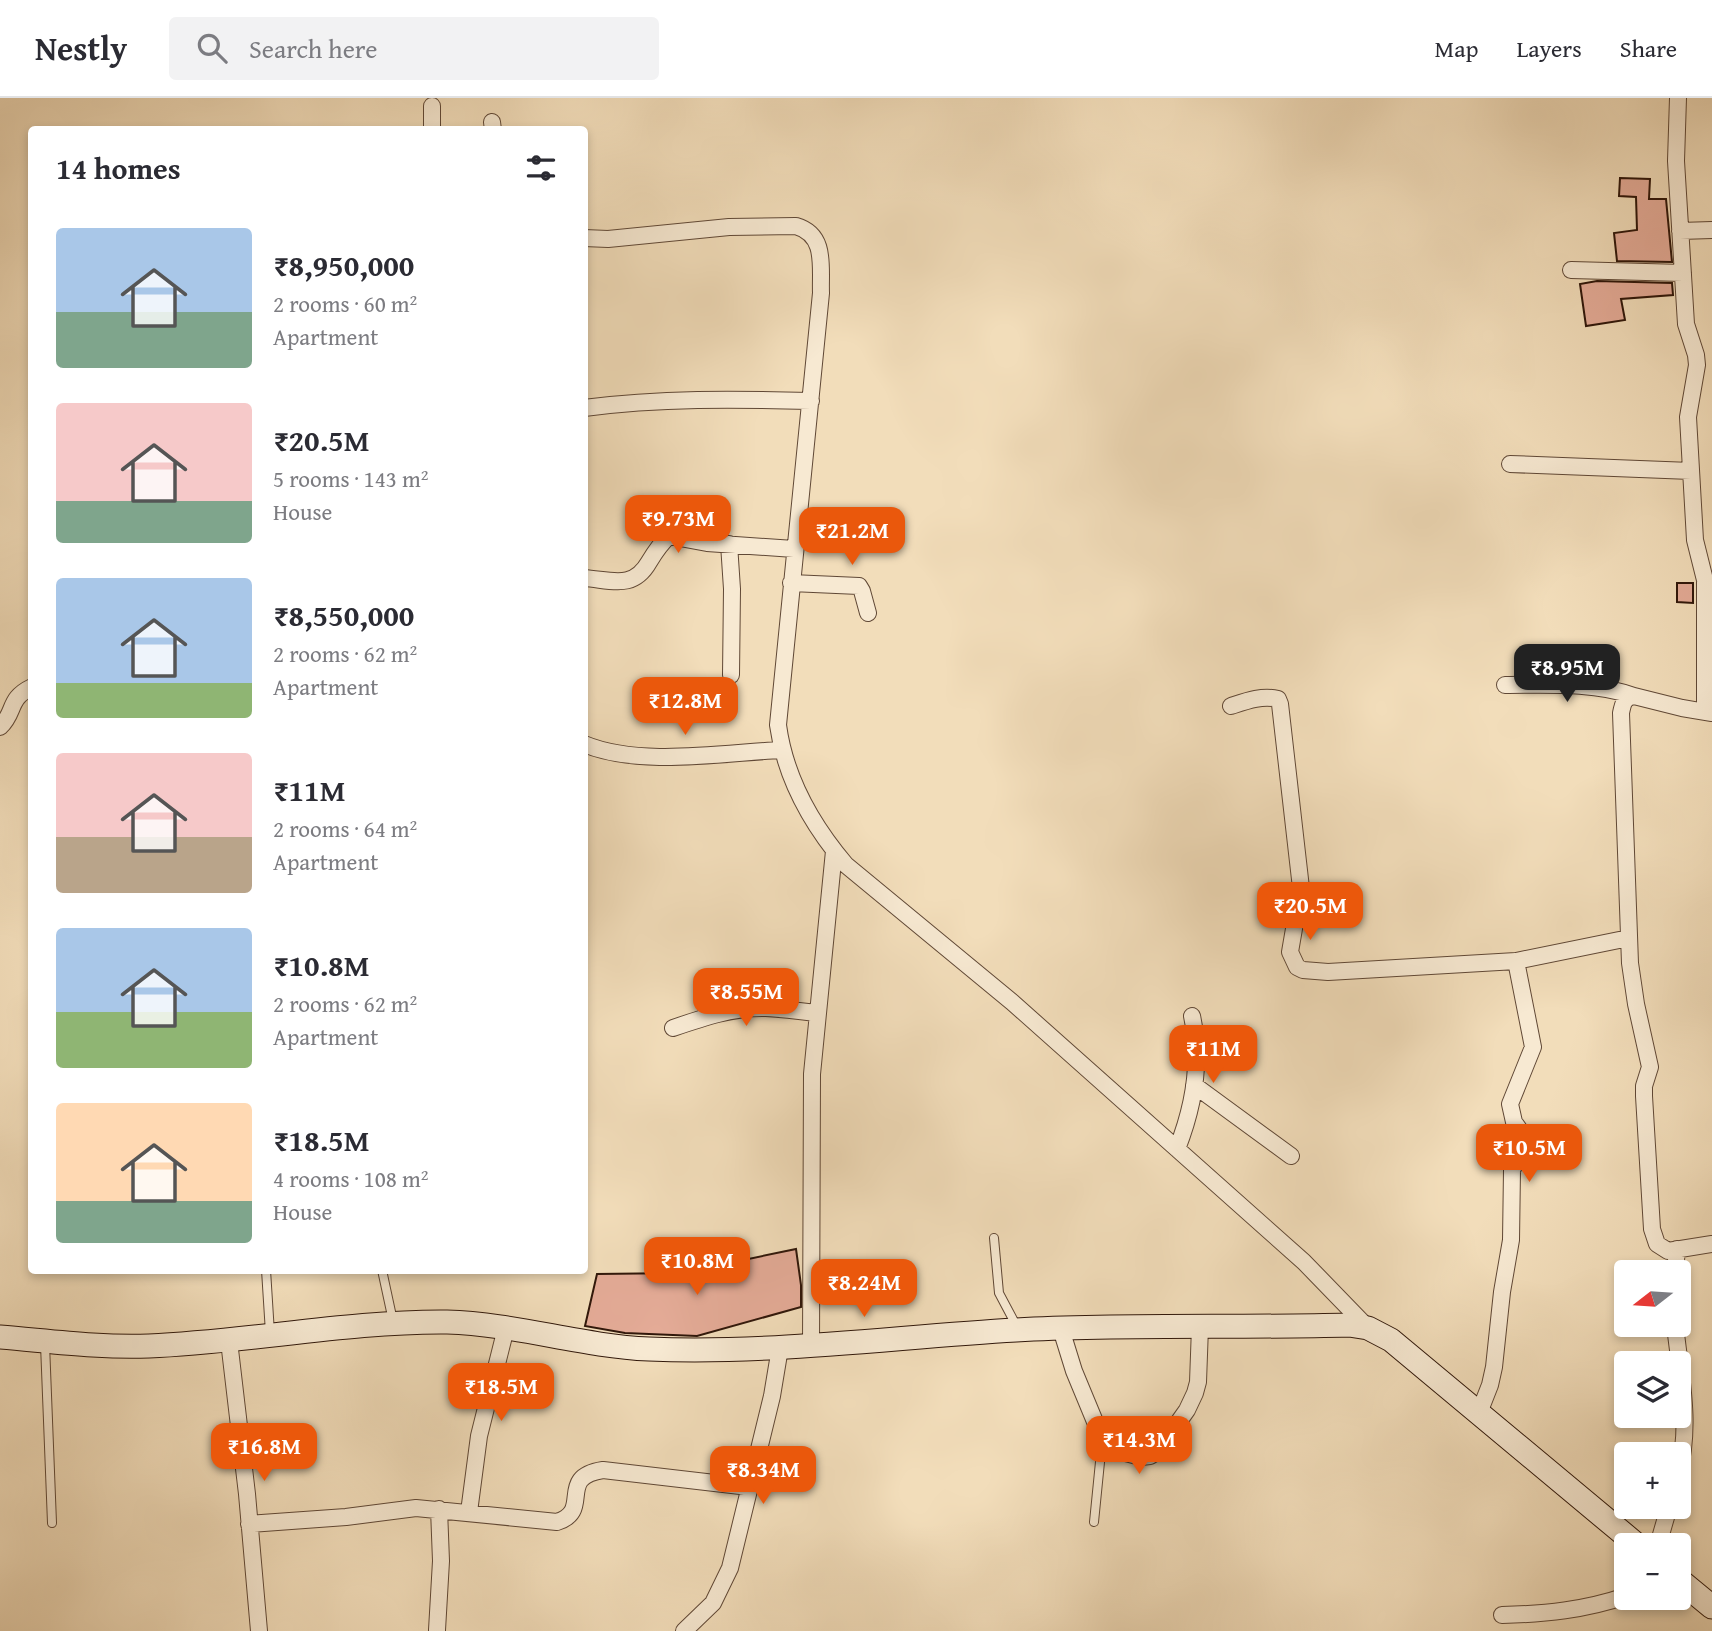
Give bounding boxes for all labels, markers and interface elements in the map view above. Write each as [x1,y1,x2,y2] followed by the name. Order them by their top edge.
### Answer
[169,17,659,80] search box
[35,24,127,72] text: Nestly
[193,29,231,67] icon: search
[249,29,377,68] text: Search here
[1435,31,1478,66] text: Map
[1516,31,1582,66] text: Layers
[1620,31,1677,66] text: Share
[56,146,181,190] text: 14 homes
[522,149,560,187] icon: filters
[273,243,414,287] text: ₹8,950,000
[112,256,196,340] icon: home
[273,287,417,320] text: 2 rooms · 60 m²
[273,320,378,353] text: Apartment
[273,418,369,462] text: ₹20.5M
[112,431,196,515] icon: home
[273,462,428,495] text: 5 rooms · 143 m²
[273,495,332,528] text: House
[621,496,735,555] pin: ₹9.73M
[641,501,715,534] text: ₹9.73M
[795,508,909,567] pin: ₹21.2M
[815,513,889,546] text: ₹21.2M
[273,593,414,637] text: ₹8,550,000
[112,606,196,690] icon: home
[273,637,417,670] text: 2 rooms · 62 m²
[1510,644,1624,704] pin: ₹8.95M
[1530,650,1604,683] text: ₹8.95M
[273,670,378,703] text: Apartment
[628,678,742,737] pin: ₹12.8M
[648,683,722,716] text: ₹12.8M
[273,768,345,812] text: ₹11M
[112,781,196,865] icon: home
[273,812,417,845] text: 2 rooms · 64 m²
[273,845,378,878] text: Apartment
[1253,882,1367,942] pin: ₹20.5M
[1273,888,1347,921] text: ₹20.5M
[273,943,369,987] text: ₹10.8M
[112,956,196,1040] icon: home
[689,968,803,1028] pin: ₹8.55M
[709,974,783,1007] text: ₹8.55M
[273,987,417,1020] text: 2 rooms · 62 m²
[273,1020,378,1053] text: Apartment
[1172,1026,1254,1085] pin: ₹11M
[1185,1031,1241,1064] text: ₹11M
[273,1118,369,1162] text: ₹18.5M
[1472,1124,1586,1184] pin: ₹10.5M
[1492,1130,1566,1163] text: ₹10.5M
[112,1131,196,1215] icon: home
[273,1162,428,1195] text: 4 rooms · 108 m²
[273,1195,332,1228] text: House
[640,1238,754,1297] pin: ₹10.8M
[660,1243,734,1276] text: ₹10.8M
[807,1260,921,1319] pin: ₹8.24M
[1614,1260,1690,1337] north arrow
[1614,1260,1691,1610] map controls
[827,1265,901,1298] text: ₹8.24M
[1614,1351,1691,1428] button: layers
[444,1364,558,1423] pin: ₹18.5M
[464,1369,538,1402] text: ₹18.5M
[1082,1416,1196,1476] pin: ₹14.3M
[1102,1422,1176,1455] text: ₹14.3M
[207,1424,321,1483] pin: ₹16.8M
[227,1429,301,1462] text: ₹16.8M
[1614,1442,1691,1519] button: +
[706,1446,820,1506] pin: ₹8.34M
[726,1452,800,1485] text: ₹8.34M
[1614,1533,1691,1610] button: −

